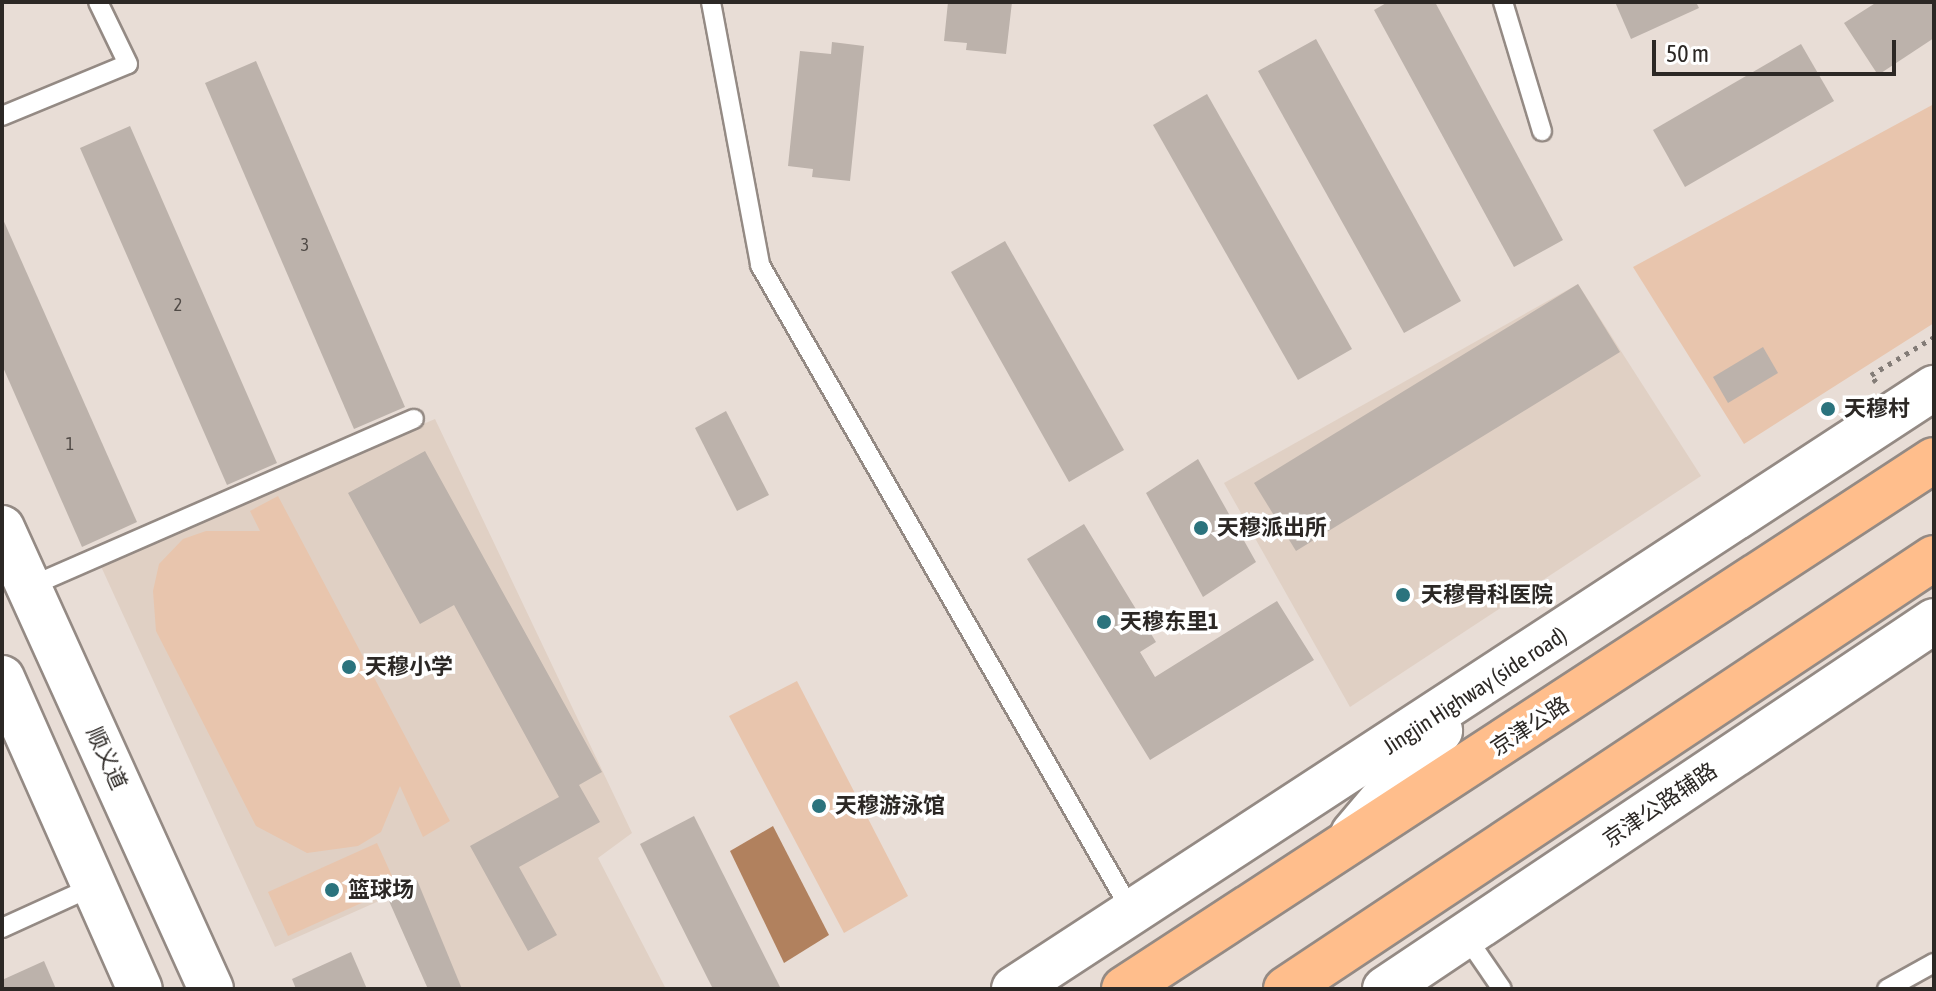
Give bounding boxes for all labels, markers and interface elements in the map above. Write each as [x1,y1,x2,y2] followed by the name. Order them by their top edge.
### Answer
[1656,24,1900,74] scale bar
[1666,40,1709,67] text: 50 m
[301,234,309,256] house number: 3
[174,294,182,316] house number: 2
[1844,396,1910,422] place label: 天穆村
[1819,400,1837,418] marker: 天穆村
[66,433,74,455] house number: 1
[1217,515,1327,541] place label: 天穆派出所
[1192,519,1210,537] marker: 天穆派出所
[1421,582,1553,608] place label: 天穆骨科医院
[1392,584,1414,606] marker: 天穆骨科医院
[1120,609,1218,635] place label: 天穆东里1
[1095,613,1113,631] marker: 天穆东里1
[1378,622,1572,760] street label: Jingjin Highway (side road)
[365,654,453,680] place label: 天穆小学
[340,658,358,676] marker: 天穆小学
[1486,691,1574,761] street label: 京津公路
[82,722,132,794] street label: 顺义道
[1598,757,1722,853] street label: 京津公路辅路
[835,793,945,819] place label: 天穆游泳馆
[810,797,828,815] marker: 天穆游泳馆
[348,877,414,903] place label: 篮球场
[323,881,341,899] marker: 篮球场

